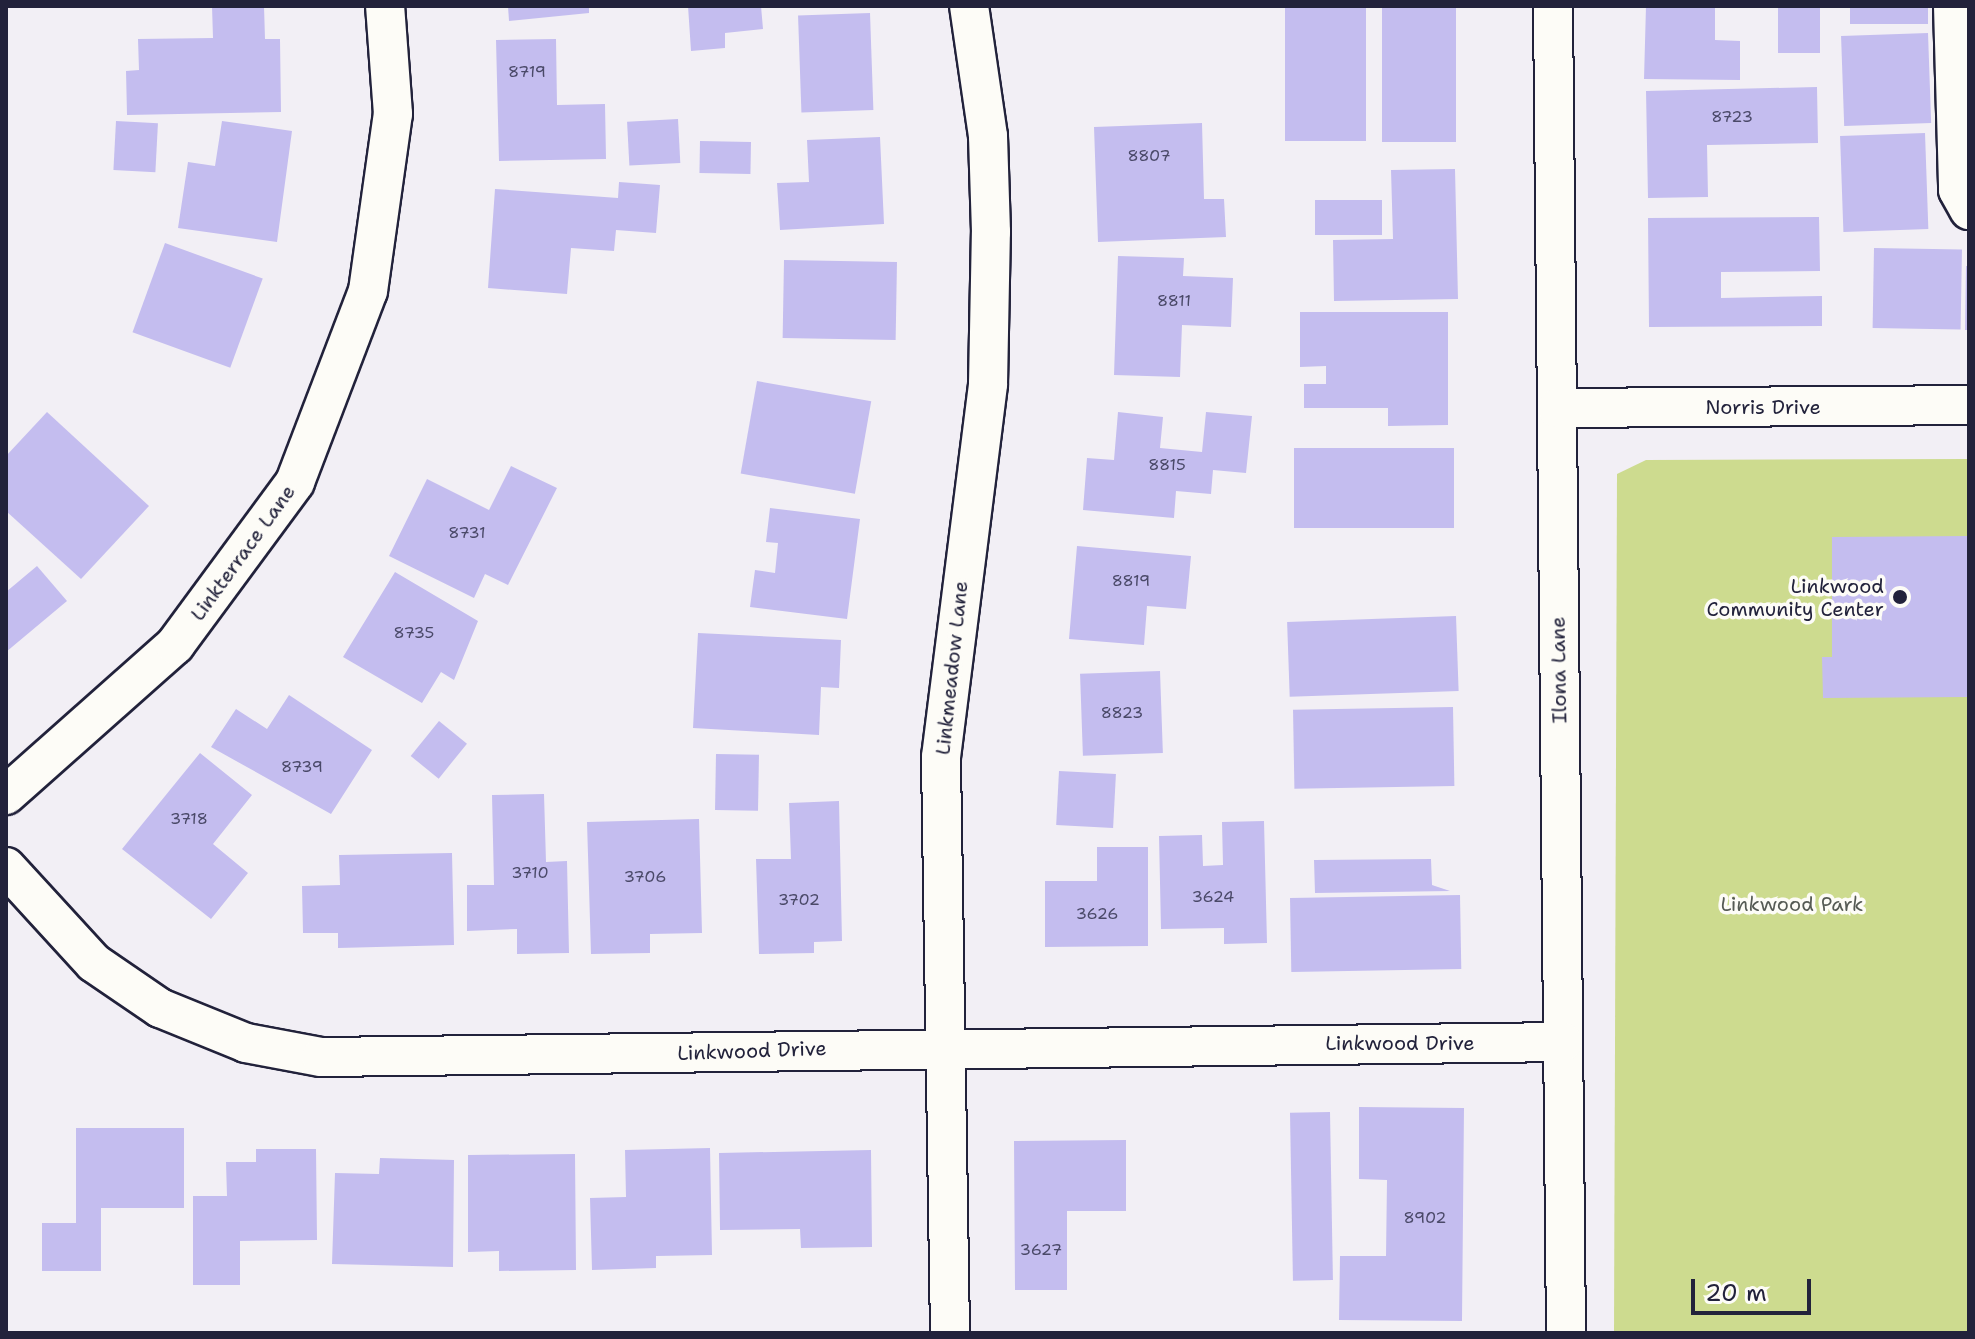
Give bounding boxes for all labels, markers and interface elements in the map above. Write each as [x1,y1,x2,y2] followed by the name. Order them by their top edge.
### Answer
[508,62,546,82] house number: 8719
[1711,107,1753,127] house number: 8723
[1127,146,1171,166] house number: 8807
[1157,291,1191,311] house number: 8811
[1705,395,1821,419] street label: Norris Drive
[1148,455,1186,475] house number: 8815
[186,480,300,626] street label: Linkterrace Lane
[448,523,486,543] house number: 8731
[1112,571,1150,591] house number: 8819
[1707,574,1884,621] place label: Linkwood Community Center
[931,580,973,756] street label: Linkmeadow Lane
[1891,588,1909,606] marker: Linkwood Community Center
[1546,616,1572,724] street label: Ilona Lane
[394,623,434,643] house number: 8735
[1101,703,1143,723] house number: 8823
[281,757,323,777] house number: 8739
[170,809,208,829] house number: 3718
[511,863,549,883] house number: 3710
[624,867,666,887] house number: 3706
[1192,887,1234,907] house number: 3624
[778,890,820,910] house number: 3702
[1720,892,1864,916] park label: Linkwood Park
[1076,904,1118,924] house number: 3626
[1325,1031,1475,1055] street label: Linkwood Drive
[677,1036,827,1066] street label: Linkwood Drive
[1404,1208,1446,1228] house number: 8902
[1020,1240,1062,1260] house number: 3627
[1695,1263,1815,1313] scale bar
[1705,1277,1767,1309] text: 20 m

